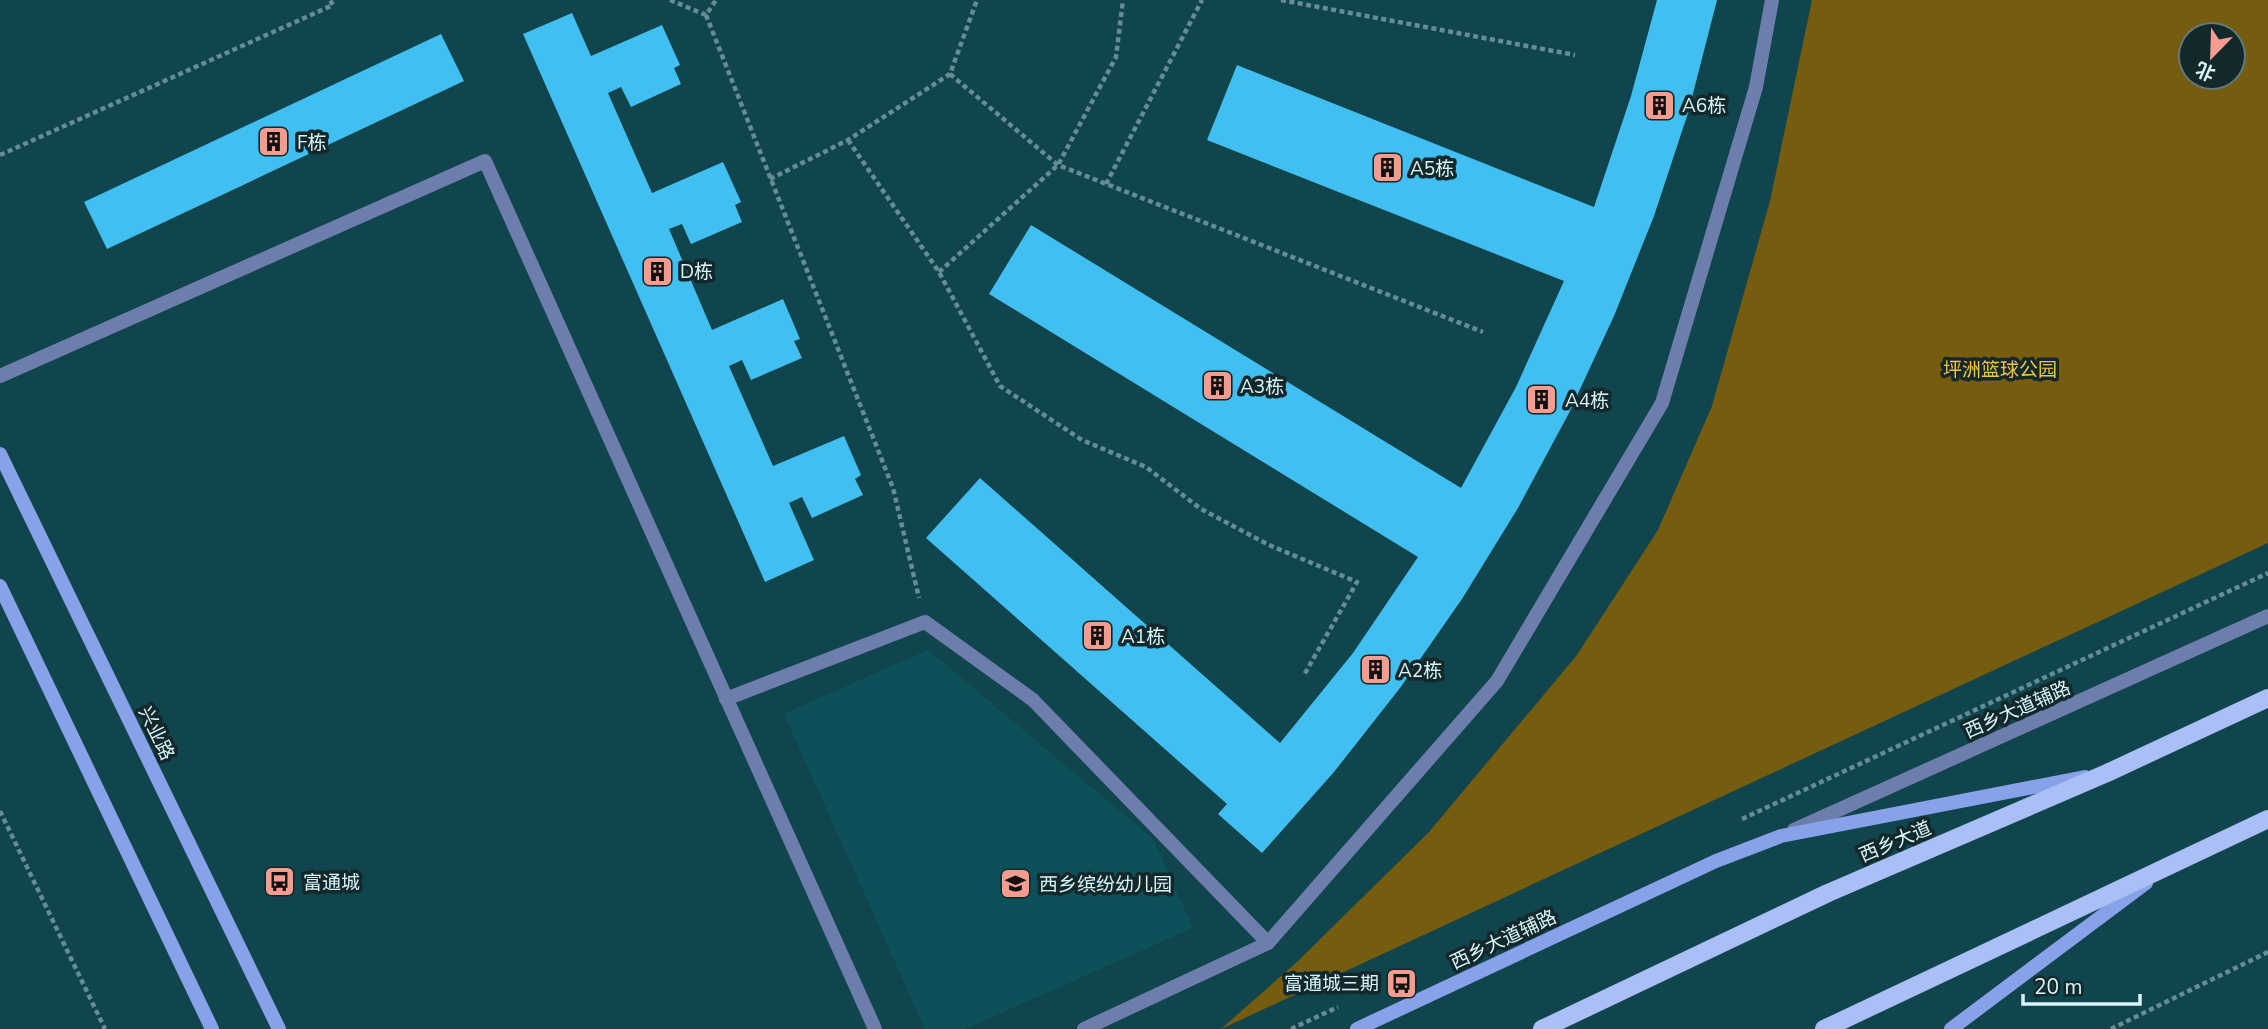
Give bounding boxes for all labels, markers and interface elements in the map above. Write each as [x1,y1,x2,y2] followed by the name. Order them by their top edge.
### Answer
[2177,21,2247,91] north arrow
[2192,55,2220,86] text: 北
[1642,88,1676,122] building icon: A6栋
[1682,93,1726,119] place label: A6栋
[257,125,291,159] building icon: F栋
[297,130,326,156] place label: F栋
[1370,151,1404,185] building icon: A5栋
[1410,156,1454,182] place label: A5栋
[640,254,674,288] building icon: D栋
[680,259,713,285] place label: D栋
[1943,357,2057,383] park label: 坪洲篮球公园
[1200,369,1234,403] building icon: A3栋
[1240,374,1284,400] place label: A3栋
[1525,383,1559,417] building icon: A4栋
[1565,388,1609,414] place label: A4栋
[1081,619,1115,653] building icon: A1栋
[1121,624,1165,650] place label: A1栋
[1358,653,1392,687] building icon: A2栋
[1398,658,1442,684] place label: A2栋
[1960,675,2075,745] street label: 西乡大道辅路
[132,702,180,765] street label: 兴业路
[1855,815,1935,869] street label: 西乡大道
[263,865,297,899] bus stop icon: 富通城
[999,867,1033,901] school or university icon: 西乡缤纷幼儿园
[303,870,360,896] place label: 富通城
[1039,872,1172,898] place label: 西乡缤纷幼儿园
[1446,904,1561,976] street label: 西乡大道辅路
[2023,962,2140,1006] scale bar
[1385,966,1419,1000] bus stop icon: 富通城三期
[1284,971,1379,997] place label: 富通城三期
[2034,973,2083,1001] text: 20 m

